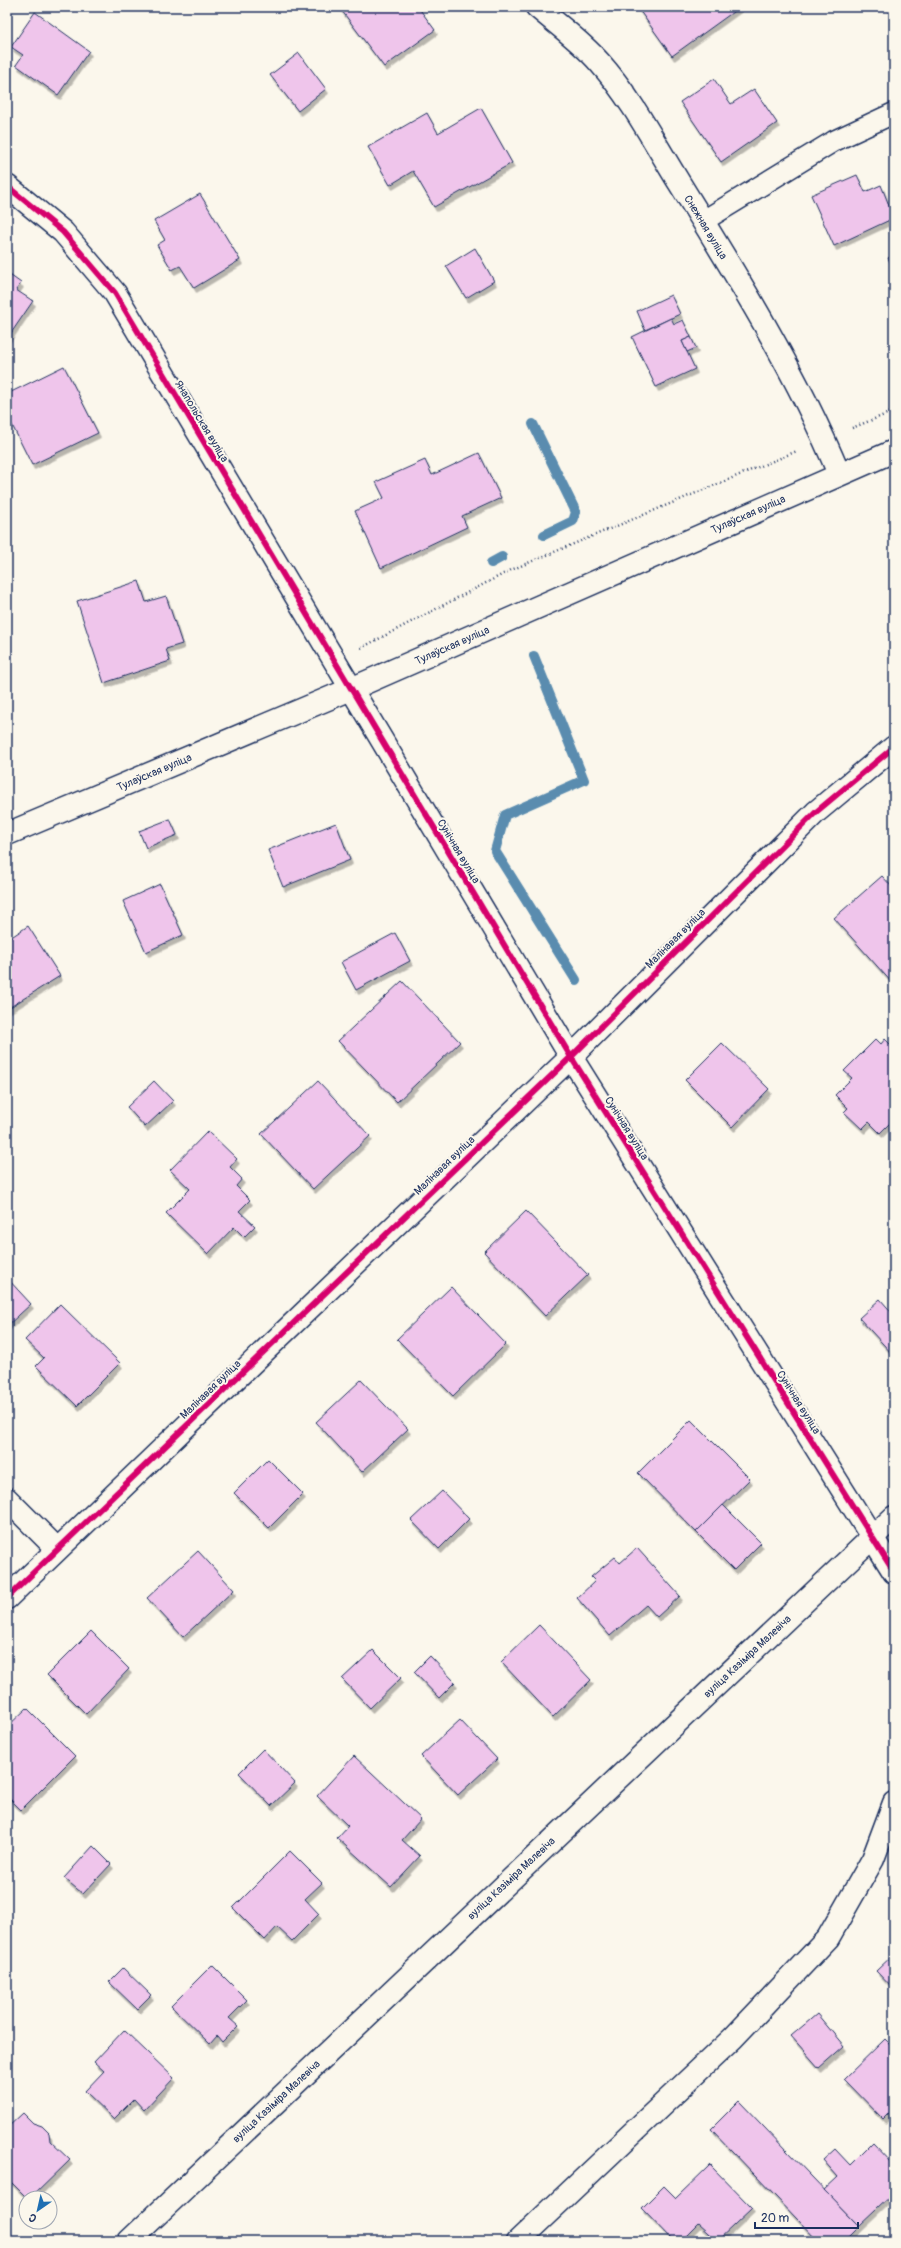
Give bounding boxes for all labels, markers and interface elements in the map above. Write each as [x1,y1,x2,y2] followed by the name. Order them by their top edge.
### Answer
[681,193,730,262] street label: Снежная вуліца
[172,378,231,465] street label: Янапольская вуліца
[709,492,787,537] street label: Тулаўская вуліца
[413,623,491,668] street label: Тулаўская вуліца
[115,751,194,794] street label: Тулаўская вуліца
[434,817,483,886] street label: Сунічная вуліца
[643,906,708,971] street label: Малінавая вуліца
[602,1094,651,1162] street label: Сунічная вуліца
[411,1133,477,1198] street label: Малінавая вуліца
[177,1357,243,1422] street label: Малінавая вуліца
[774,1368,823,1436] street label: Сунічная вуліца
[701,1612,794,1700] street label: вуліца Казіміра Малевіча
[465,1834,558,1922] street label: вуліца Казіміра Малевіча
[230,2057,323,2145] street label: вуліца Казіміра Малевіча
[18,2190,58,2230] north arrow
[755,2204,858,2230] scale bar
[26,2210,39,2225] text: С
[761,2211,790,2226] text: 20 m

